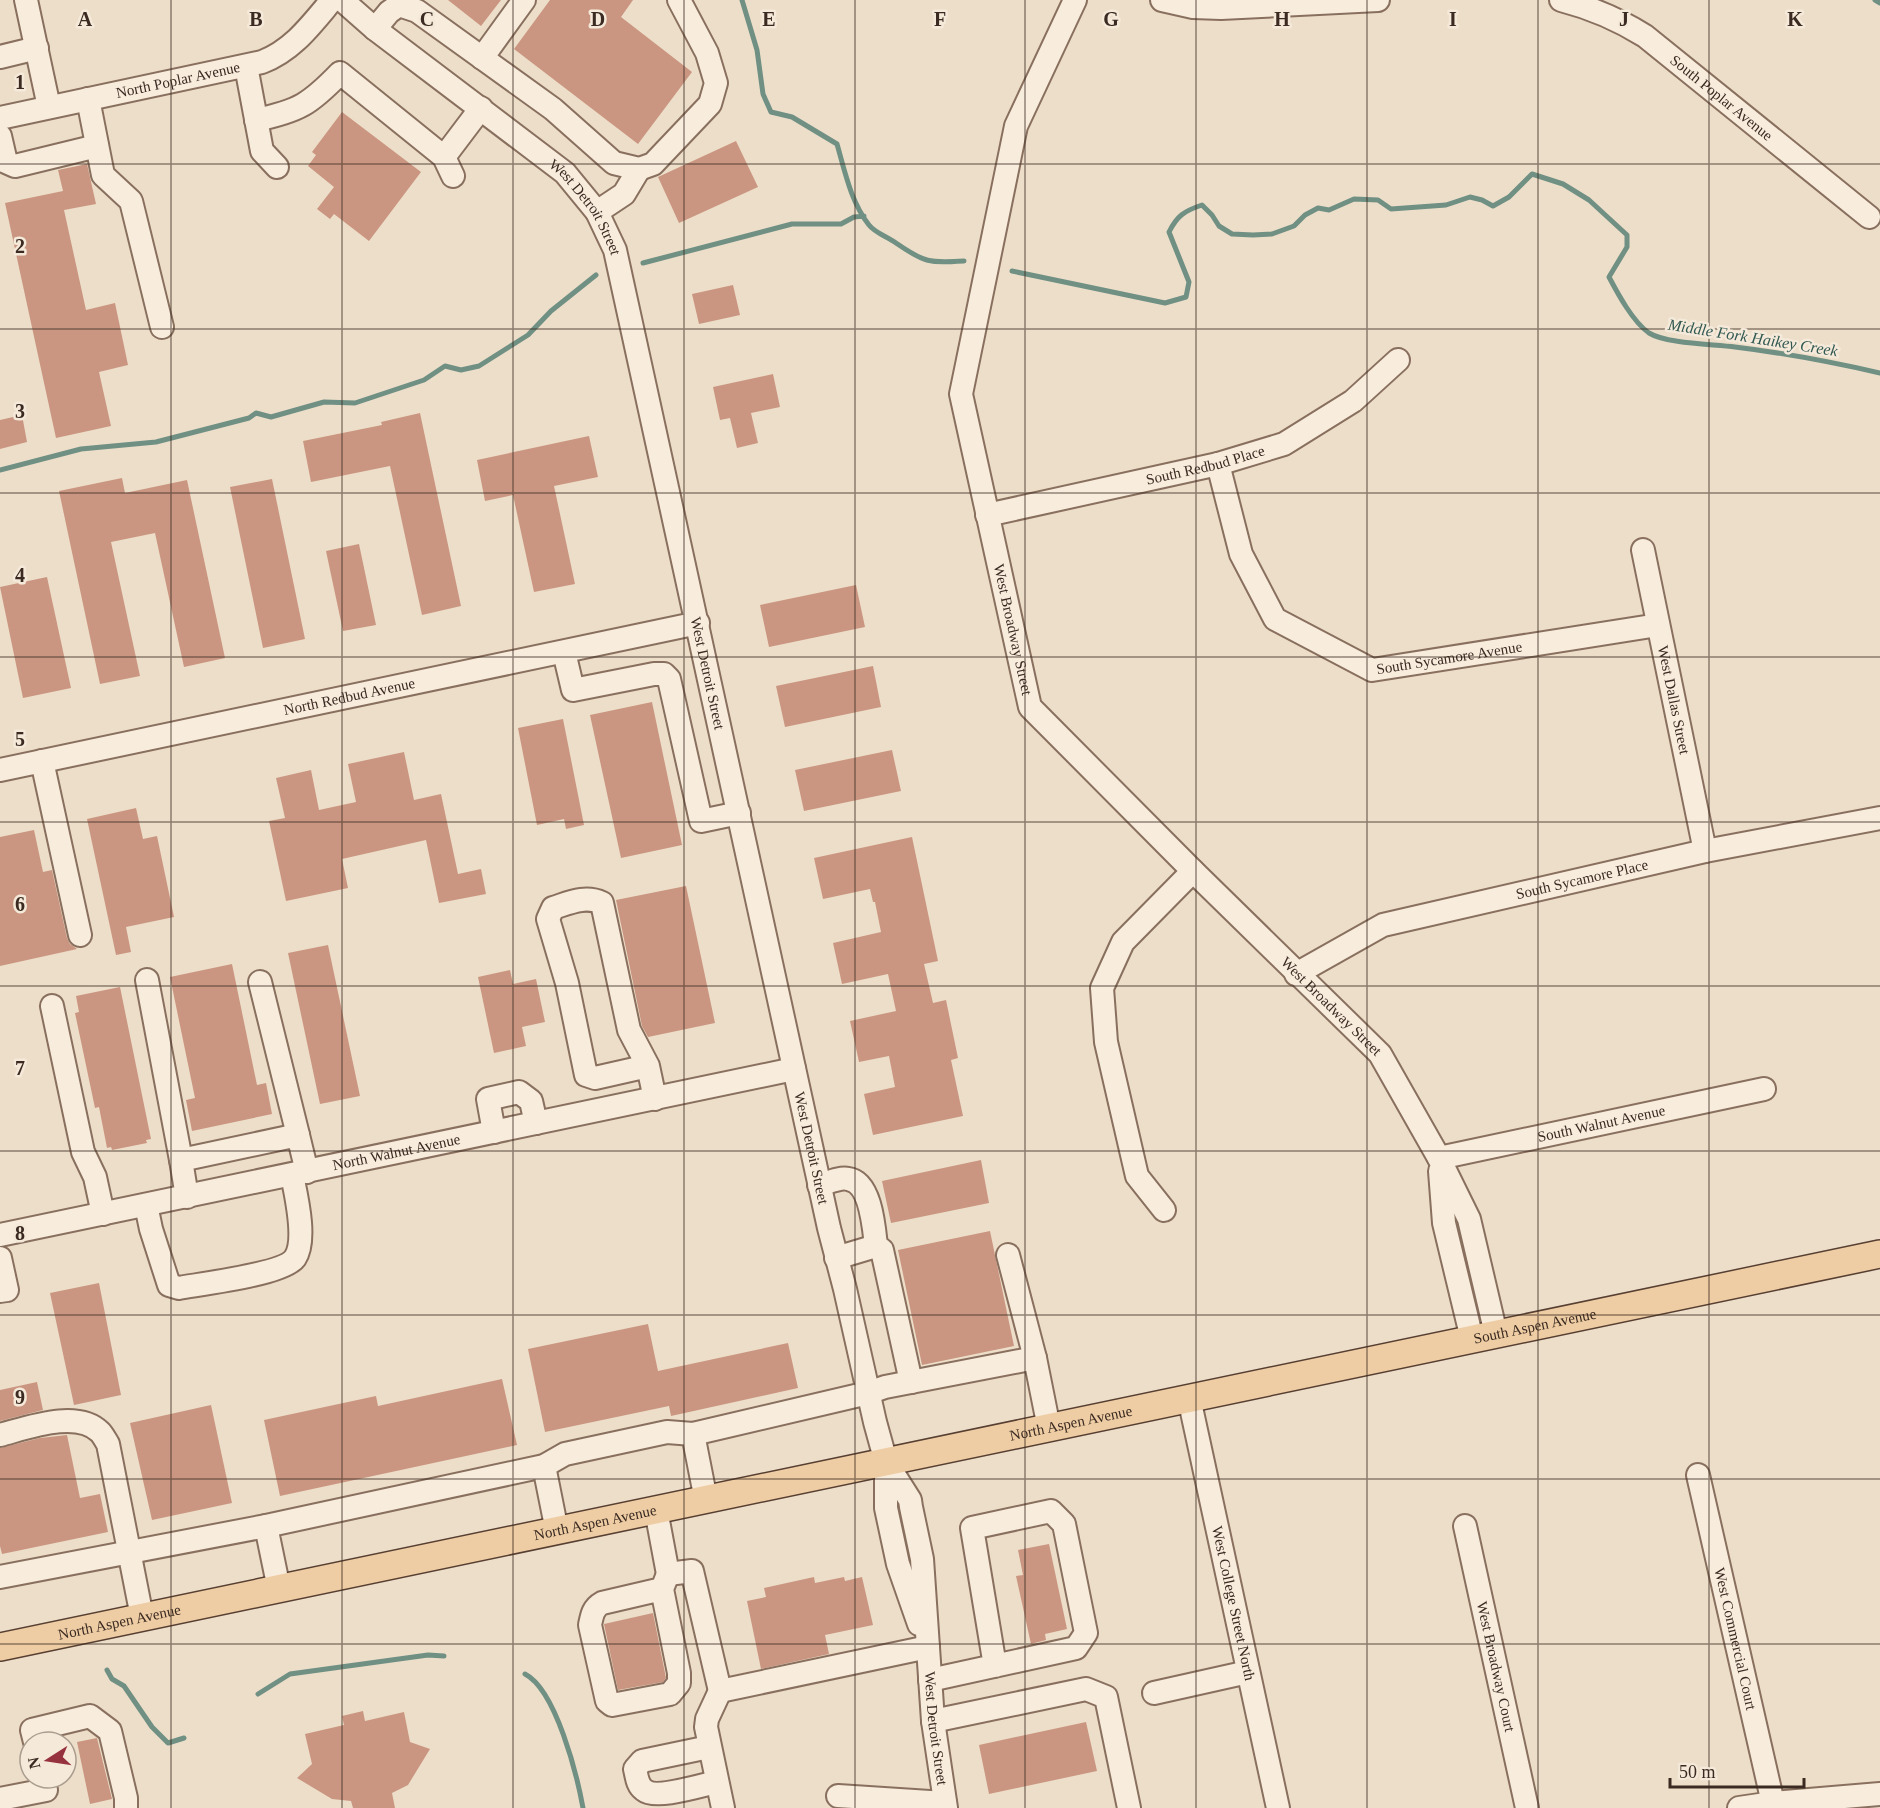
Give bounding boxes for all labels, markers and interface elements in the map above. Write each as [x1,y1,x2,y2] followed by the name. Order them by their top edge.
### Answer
[78,8,93,30] text: A
[249,8,263,30] text: B
[420,8,434,30] text: C
[591,8,605,30] text: D
[762,8,776,30] text: E
[934,8,946,30] text: F
[1103,8,1119,30] text: G
[1274,8,1290,30] text: H
[1449,8,1457,30] text: I
[1619,8,1629,30] text: J
[1787,8,1803,30] text: K
[1667,52,1776,144] street label: South Poplar Avenue
[114,59,242,101] street label: North Poplar Avenue
[15,71,25,93] text: 1
[546,156,624,257] street label: West Detroit Street
[15,235,25,257] text: 2
[1666,316,1840,360] water label: Middle Fork Haikey Creek
[15,400,25,422] text: 3
[1145,442,1267,488] street label: South Redbud Place
[991,563,1035,698] street label: West Broadway Street
[15,564,25,586] text: 4
[688,615,728,732] street label: West Detroit Street
[1375,638,1524,677] street label: South Sycamore Avenue
[1655,644,1693,756] street label: West Dallas Street
[282,675,417,718] street label: North Redbud Avenue
[15,728,25,750] text: 5
[1514,856,1650,902] street label: South Sycamore Place
[15,893,25,915] text: 6
[1278,954,1385,1059] street label: West Broadway Street
[15,1057,25,1079] text: 7
[791,1090,832,1206] street label: West Detroit Street
[1536,1102,1667,1145] street label: South Walnut Avenue
[331,1131,462,1173] street label: North Walnut Avenue
[15,1222,25,1244] text: 8
[1472,1305,1598,1347] street label: South Aspen Avenue
[15,1386,25,1408] text: 9
[1008,1402,1134,1444] street label: North Aspen Avenue
[532,1502,658,1543] street label: North Aspen Avenue
[1209,1524,1258,1682] street label: West College Street North
[1711,1566,1760,1712] street label: West Commercial Court
[1474,1600,1518,1734] street label: West Broadway Court
[57,1601,182,1643] street label: North Aspen Avenue
[922,1671,951,1787] street label: West Detroit Street
[18,1730,78,1790] north arrow
[1670,1751,1804,1789] scale bar
[24,1755,43,1770] text: N
[1679,1762,1716,1782] text: 50 m

